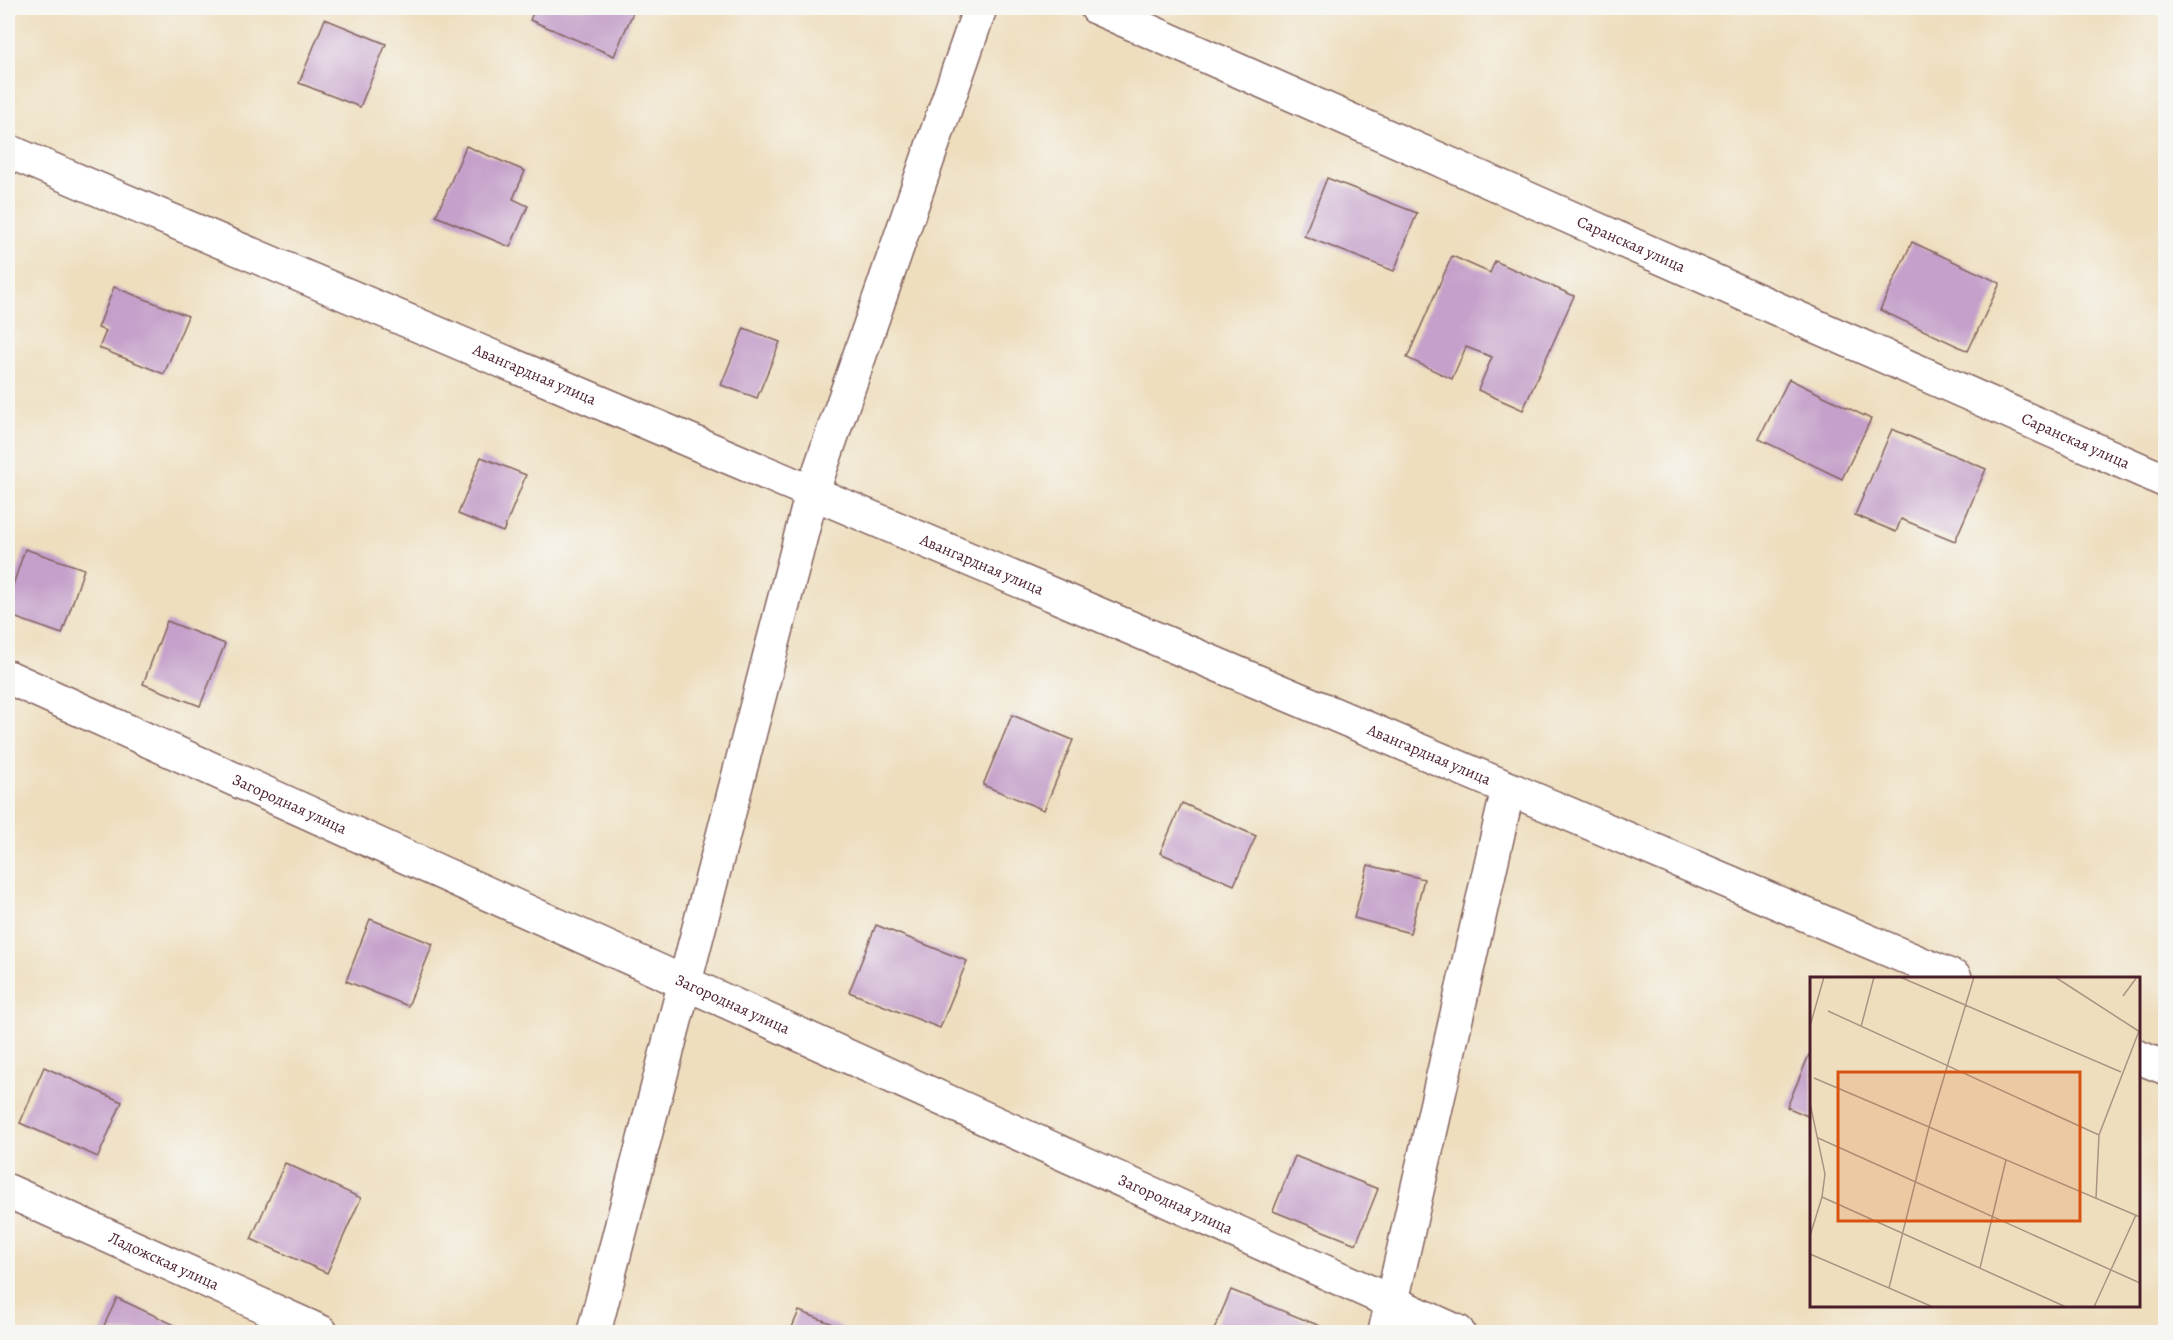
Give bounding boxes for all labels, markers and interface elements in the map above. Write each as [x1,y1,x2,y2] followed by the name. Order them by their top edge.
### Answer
[1573,211,1689,278] street label: Саранская улица
[468,338,600,411] street label: Авангардная улица
[2018,407,2134,475] street label: Саранская улица
[916,528,1047,601] street label: Авангардная улица
[1363,718,1495,791] street label: Авангардная улица
[229,769,351,840] street label: Загородная улица
[672,969,794,1040] street label: Загородная улица
[1810,977,2140,1307] inset map
[1115,1169,1237,1240] street label: Загородная улица
[105,1227,223,1296] street label: Ладожская улица

